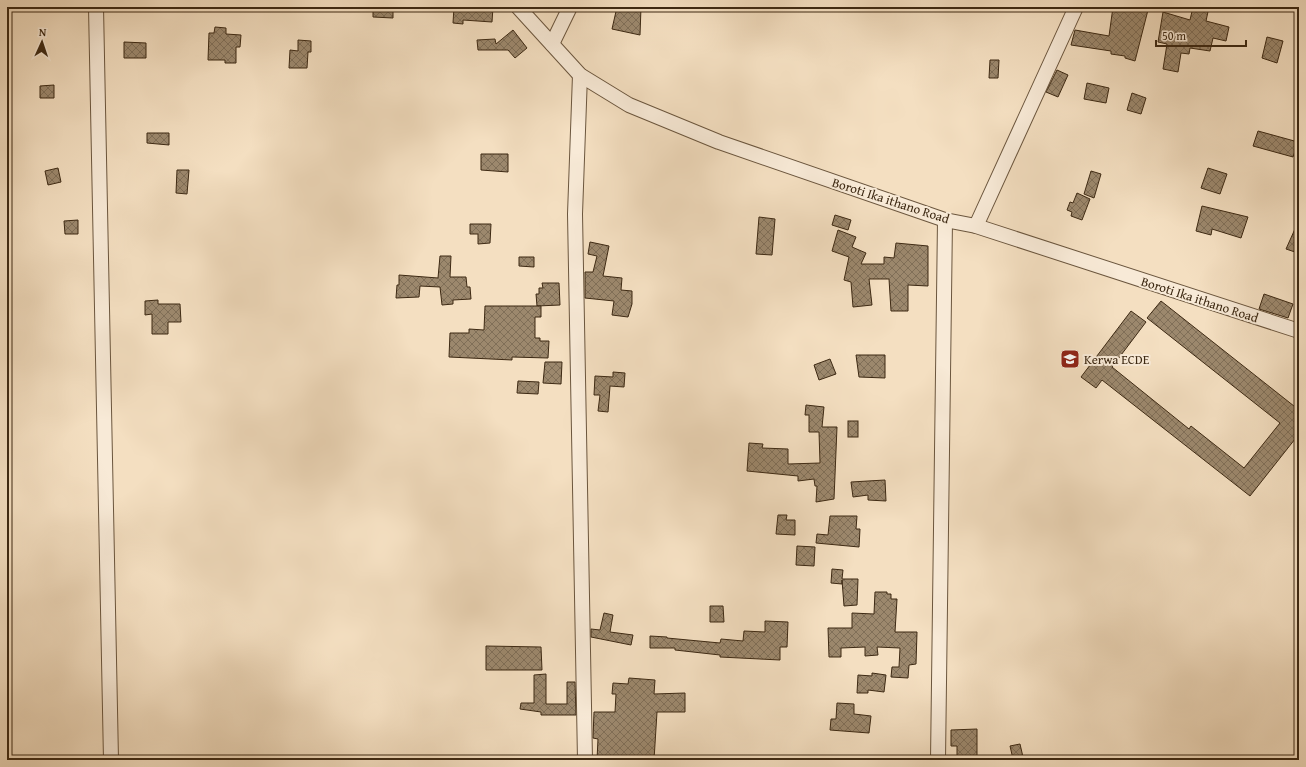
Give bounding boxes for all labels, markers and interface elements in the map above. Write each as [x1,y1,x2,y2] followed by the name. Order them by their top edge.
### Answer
[22,22,62,62] north arrow
[1156,22,1246,48] scale bar
[38,24,47,40] text: N
[1162,27,1186,44] text: 50 m
[830,173,952,228] street label: Boroti Ika ithano Road
[1139,272,1261,327] street label: Boroti Ika ithano Road
[1059,348,1081,370] school or university icon: Kerwa ECDE
[1084,350,1150,369] place label: Kerwa ECDE

